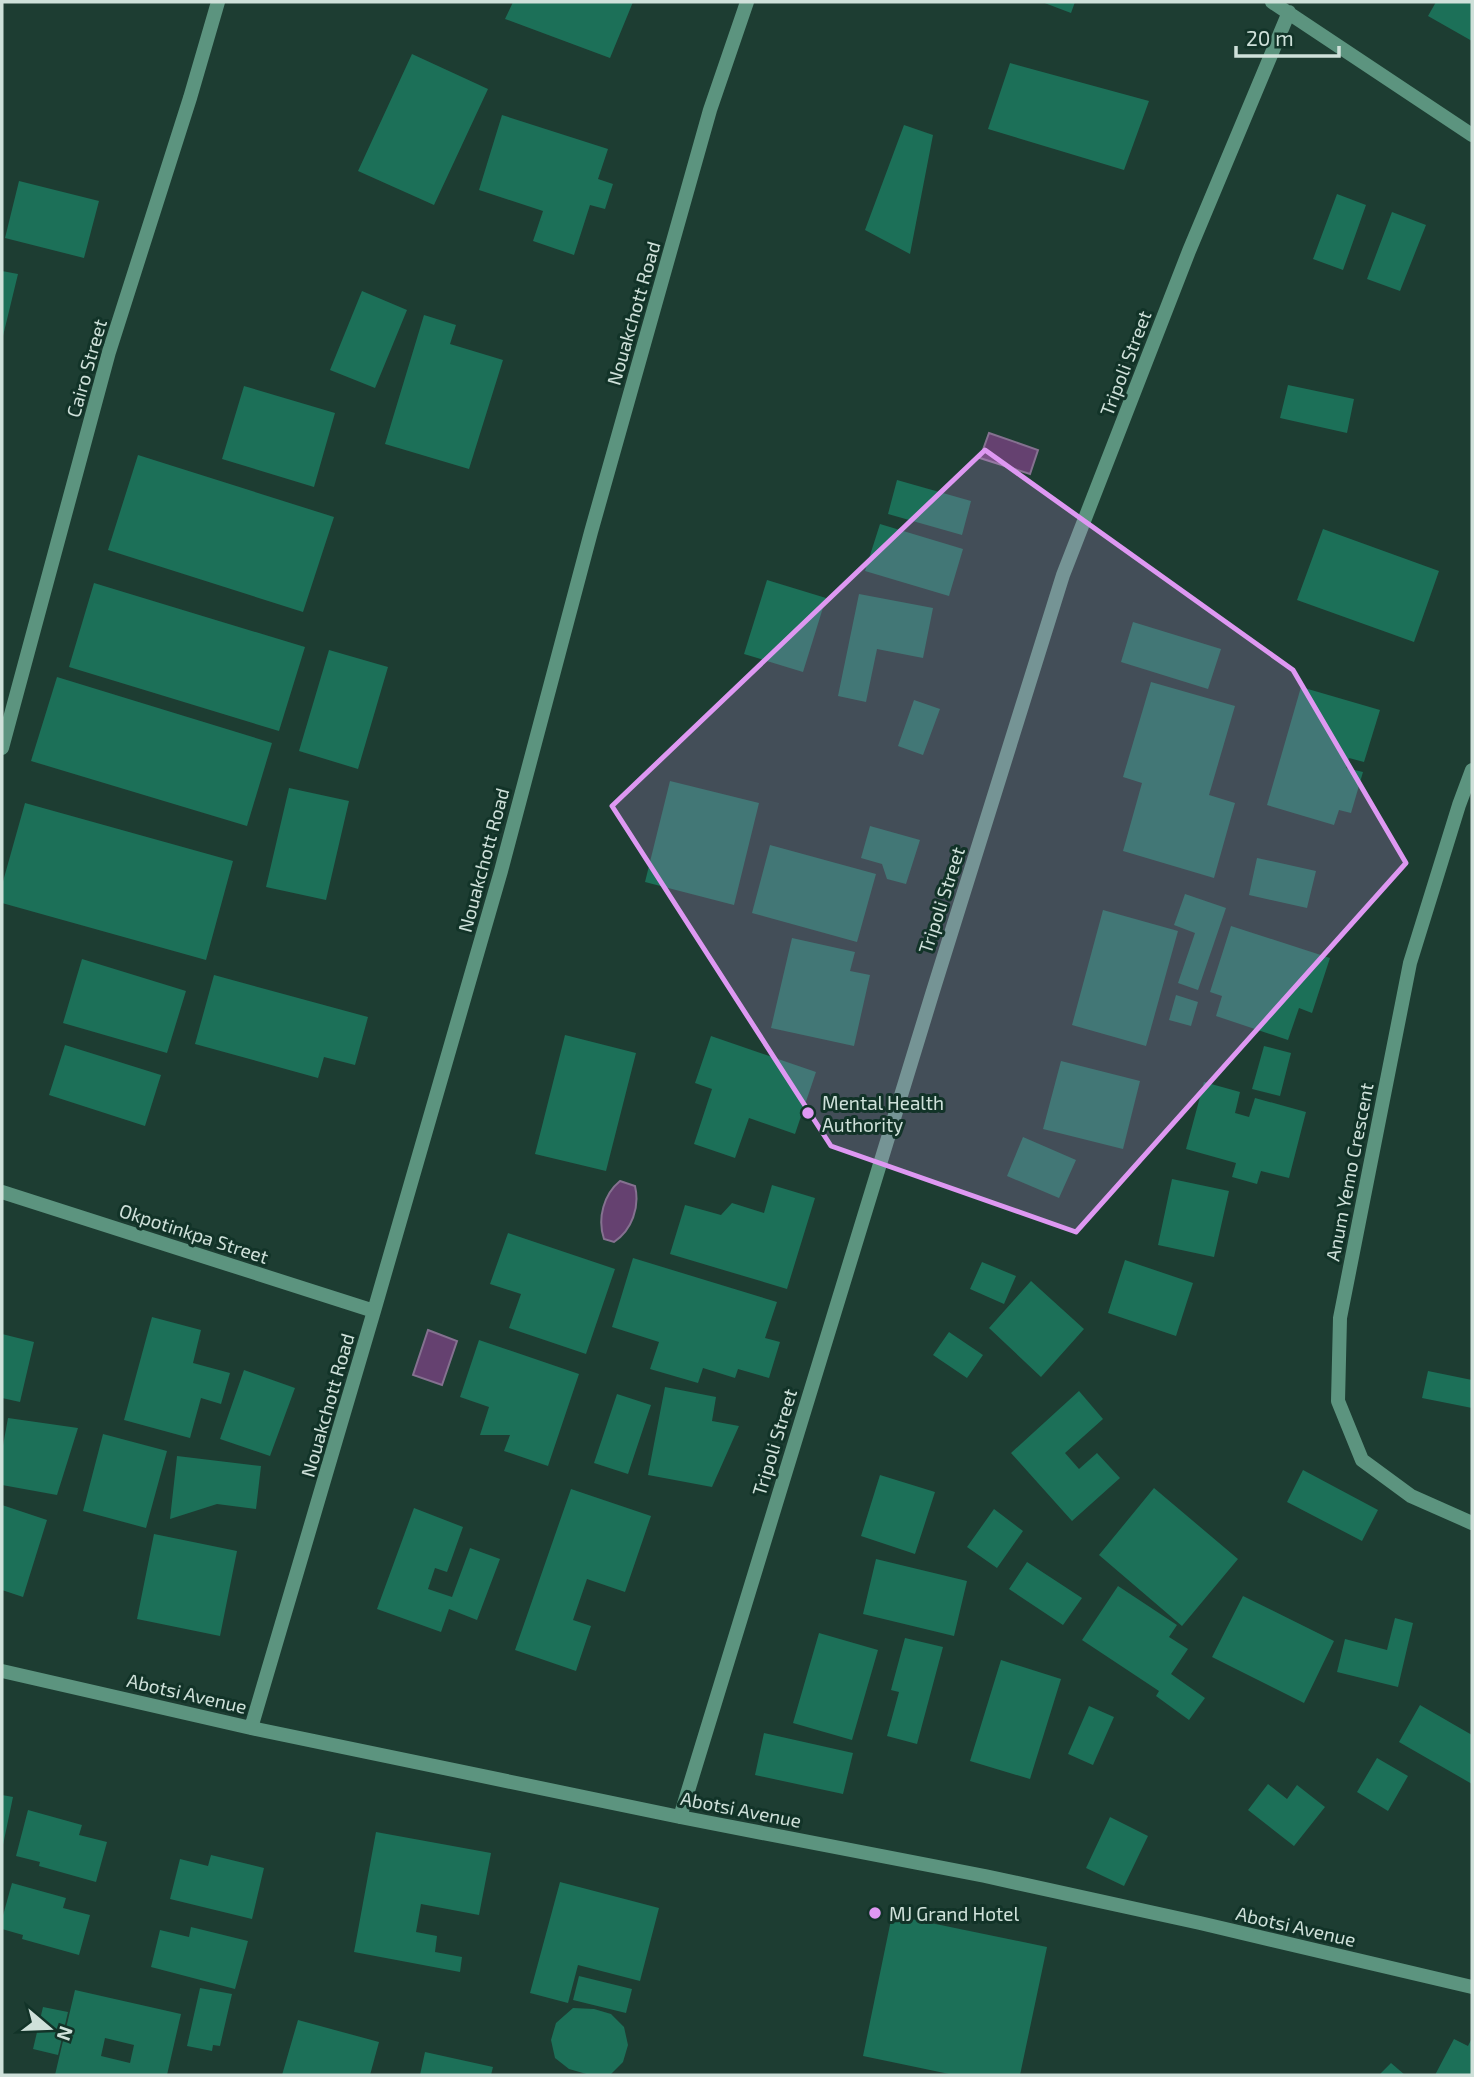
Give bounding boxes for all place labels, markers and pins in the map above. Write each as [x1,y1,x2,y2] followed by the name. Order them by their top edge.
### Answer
[822,1091,944,1136] place label: Mental Health Authority
[800,1105,816,1121] marker: Mental Health Authority
[889,1902,1019,1925] place label: MJ Grand Hotel
[867,1905,883,1921] marker: MJ Grand Hotel

